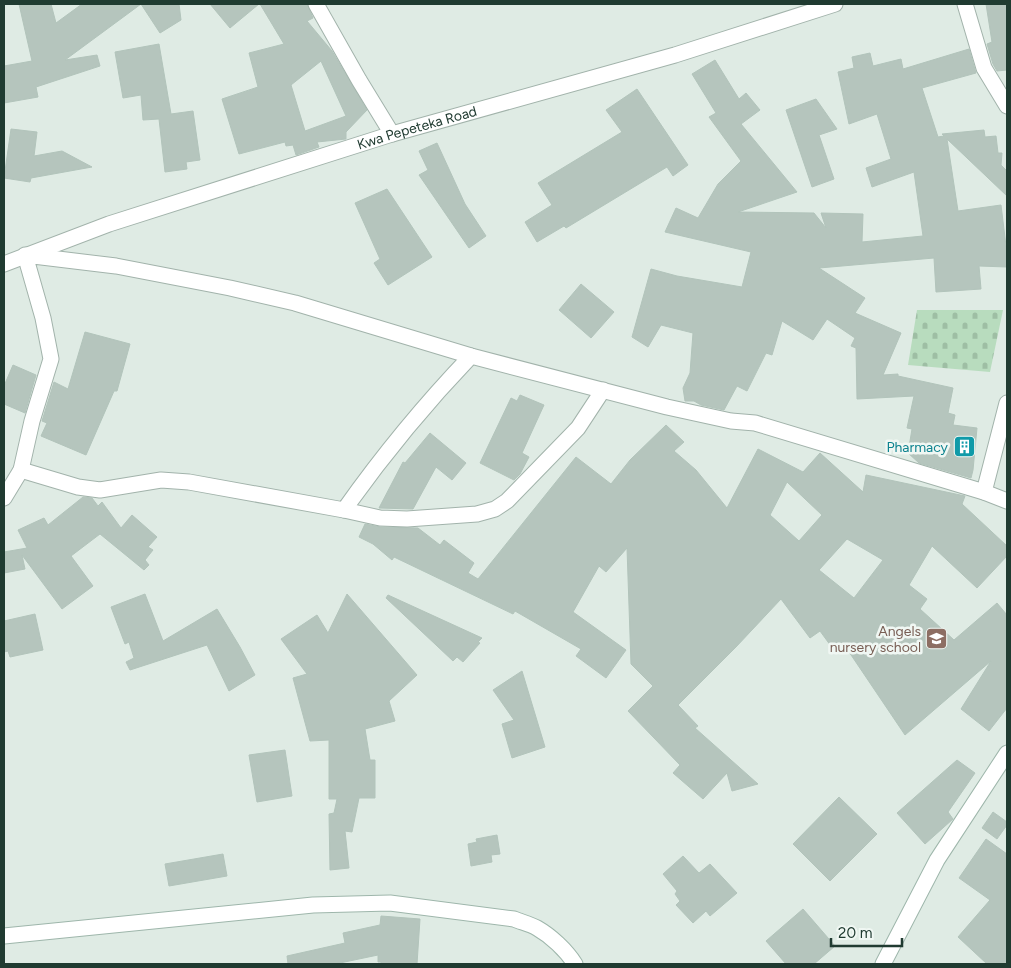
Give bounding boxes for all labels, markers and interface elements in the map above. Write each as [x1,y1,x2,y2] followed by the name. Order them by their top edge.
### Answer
[355,103,479,154] street label: Kwa Pepeteka Road
[952,435,976,459] building icon: Pharmacy
[886,439,949,456] place label: Pharmacy
[830,623,921,656] place label: Angels nursery school
[925,627,949,651] school or university icon: Angels nursery school
[831,916,902,948] scale bar
[838,924,872,942] text: 20 m

